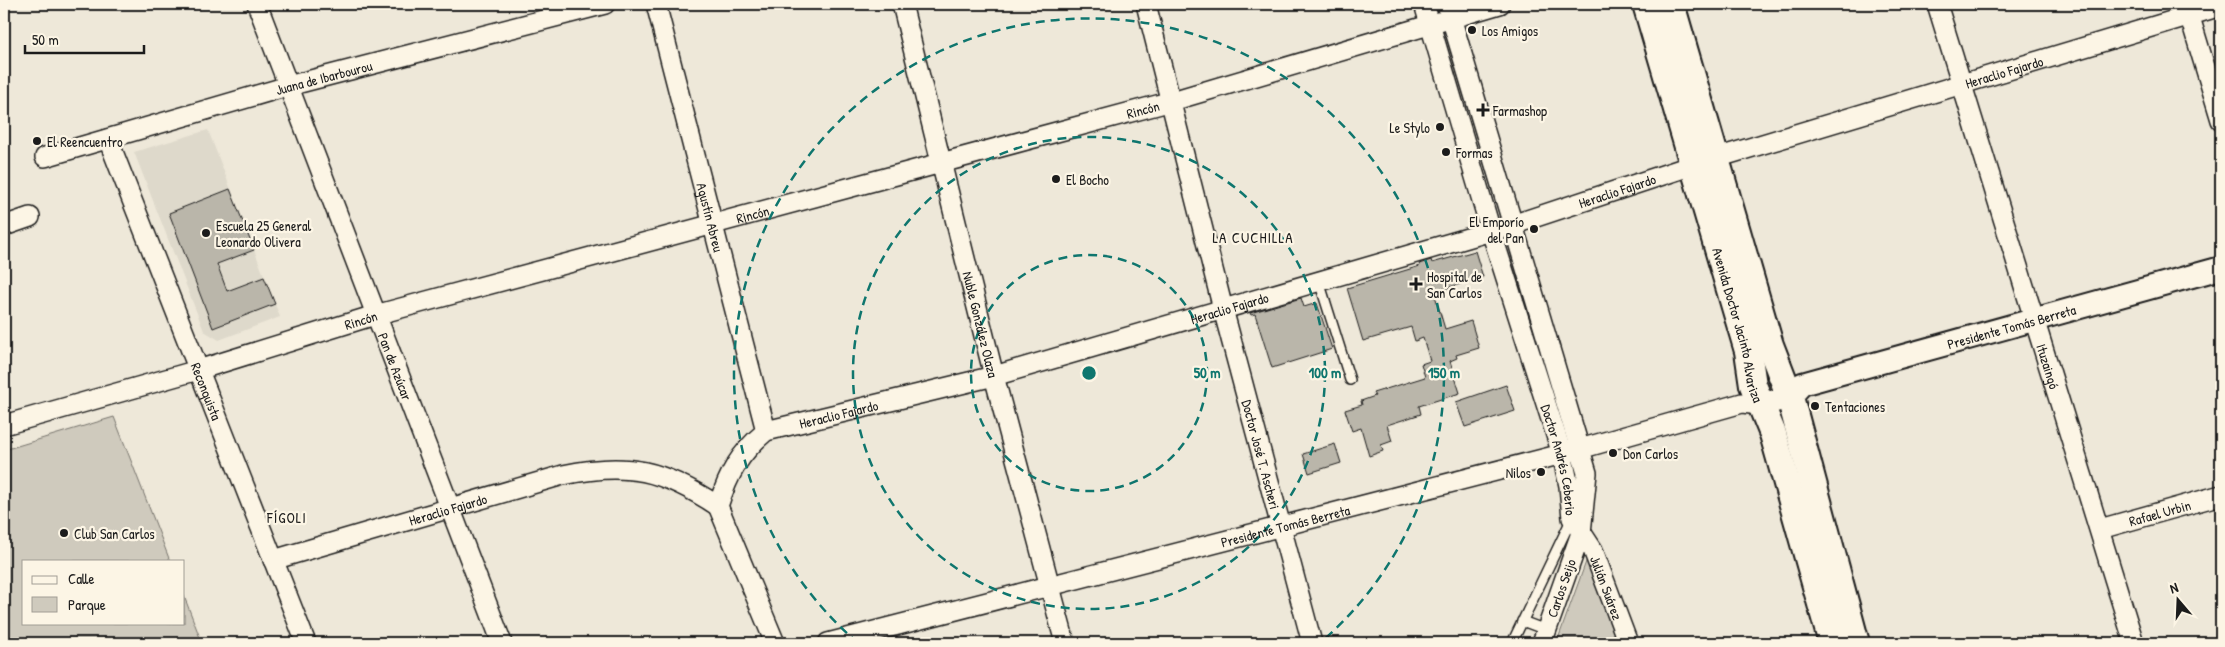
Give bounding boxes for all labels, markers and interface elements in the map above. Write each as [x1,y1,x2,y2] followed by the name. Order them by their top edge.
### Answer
[1482,21,1538,41] place label: Los Amigos
[25,22,144,54] scale bar
[1466,24,1478,36] marker: Los Amigos
[32,29,59,50] text: 50 m
[1963,51,2046,92] street label: Heraclio Fajardo
[273,55,374,99] street label: Juana de Ibarbourou
[1124,95,1161,122] street label: Rincón
[1492,101,1547,121] place label: Farmashop
[1477,104,1489,116] marker: Farmashop
[1389,118,1430,138] place label: Le Stylo
[1434,121,1446,133] marker: Le Stylo
[47,132,123,151] place label: El Reencuentro
[31,135,43,147] marker: El Reencuentro
[1455,143,1493,162] place label: Formas
[1440,146,1452,158] marker: Formas
[1576,168,1658,212] street label: Heraclio Fajardo
[1066,170,1109,189] place label: El Bocho
[1050,173,1062,185] marker: El Bocho
[693,180,729,254] street label: Agustín Abreu
[734,200,771,227] street label: Rincón
[1469,212,1524,247] place label: El Emporío del Pan
[216,216,311,251] place label: Escuela 25 General Leonardo Olivera
[1528,223,1540,235] marker: El Emporío del Pan
[200,227,212,239] marker: Escuela 25 General Leonardo Olivera
[1212,227,1294,248] district label: LA CUCHILLA
[1709,245,1769,405] street label: Avenida Doctor Jacinto Alvariza
[1427,267,1482,302] place label: Hospital de San Carlos
[959,269,1004,380] street label: Nuble González Olaza
[1409,277,1423,291] marker: Hospital de San Carlos
[1188,287,1271,328] street label: Heraclio Fajardo
[1945,299,2078,353] street label: Presidente Tomás Berreta
[342,305,379,333] street label: Rincón
[374,330,418,403] street label: Pan de Azúcar
[2033,341,2065,392] street label: Ituzaingó
[187,360,227,423] street label: Reconquista
[1194,362,1220,383] text: 50 m
[1309,362,1341,383] text: 100 m
[1428,362,1460,383] text: 150 m
[1080,364,1098,382] centre of rings
[797,395,880,432] street label: Heraclio Fajardo
[1825,397,1885,416] place label: Tentaciones
[1238,398,1285,511] street label: Doctor José T. Ascheri
[1809,400,1821,412] marker: Tentaciones
[1537,402,1581,517] street label: Doctor Andrés Ceberio
[1623,444,1678,463] place label: Don Carlos
[1607,447,1619,459] marker: Don Carlos
[1506,463,1531,482] place label: Nilos
[1535,466,1547,478] marker: Nilos
[406,488,489,529] street label: Heraclio Fajardo
[2127,495,2193,530] street label: Rafael Urbin
[1219,499,1352,551] street label: Presidente Tomás Berreta
[266,507,307,528] district label: FÍGOLI
[74,524,155,543] place label: Club San Carlos
[58,527,70,539] marker: Club San Carlos
[1586,553,1628,622] street label: Julián Suárez
[1542,556,1581,620] street label: Carlos Seijo
[22,560,185,624] legend
[68,568,95,589] text: Calle
[2152,574,2202,624] north arrow
[2167,577,2181,597] text: N
[68,594,106,615] text: Parque

